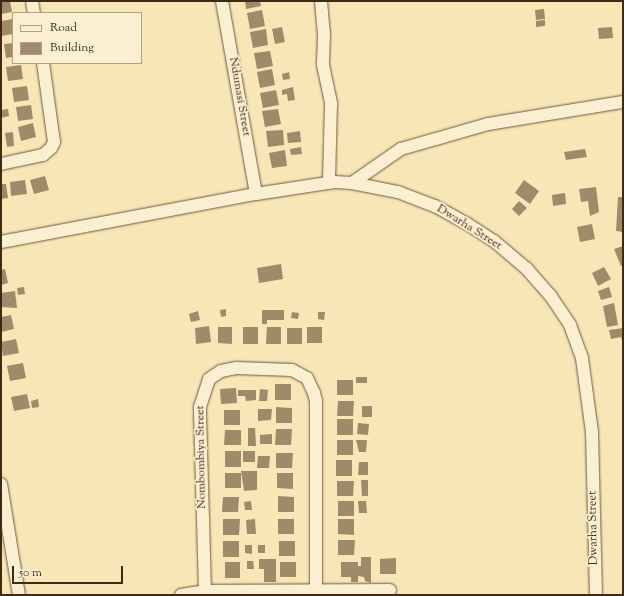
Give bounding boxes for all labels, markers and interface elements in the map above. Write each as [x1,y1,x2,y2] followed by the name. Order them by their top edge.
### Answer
[12,12,142,64] legend
[50,19,77,37] text: Road
[50,39,94,57] text: Building
[225,56,253,138] street label: Ndumasi Street
[434,202,504,254] street label: Dwarha Street
[194,405,210,509] street label: Nombombiya Street
[586,491,602,565] street label: Dwarha Street
[14,558,125,584] scale bar
[19,564,42,582] text: 50 m

